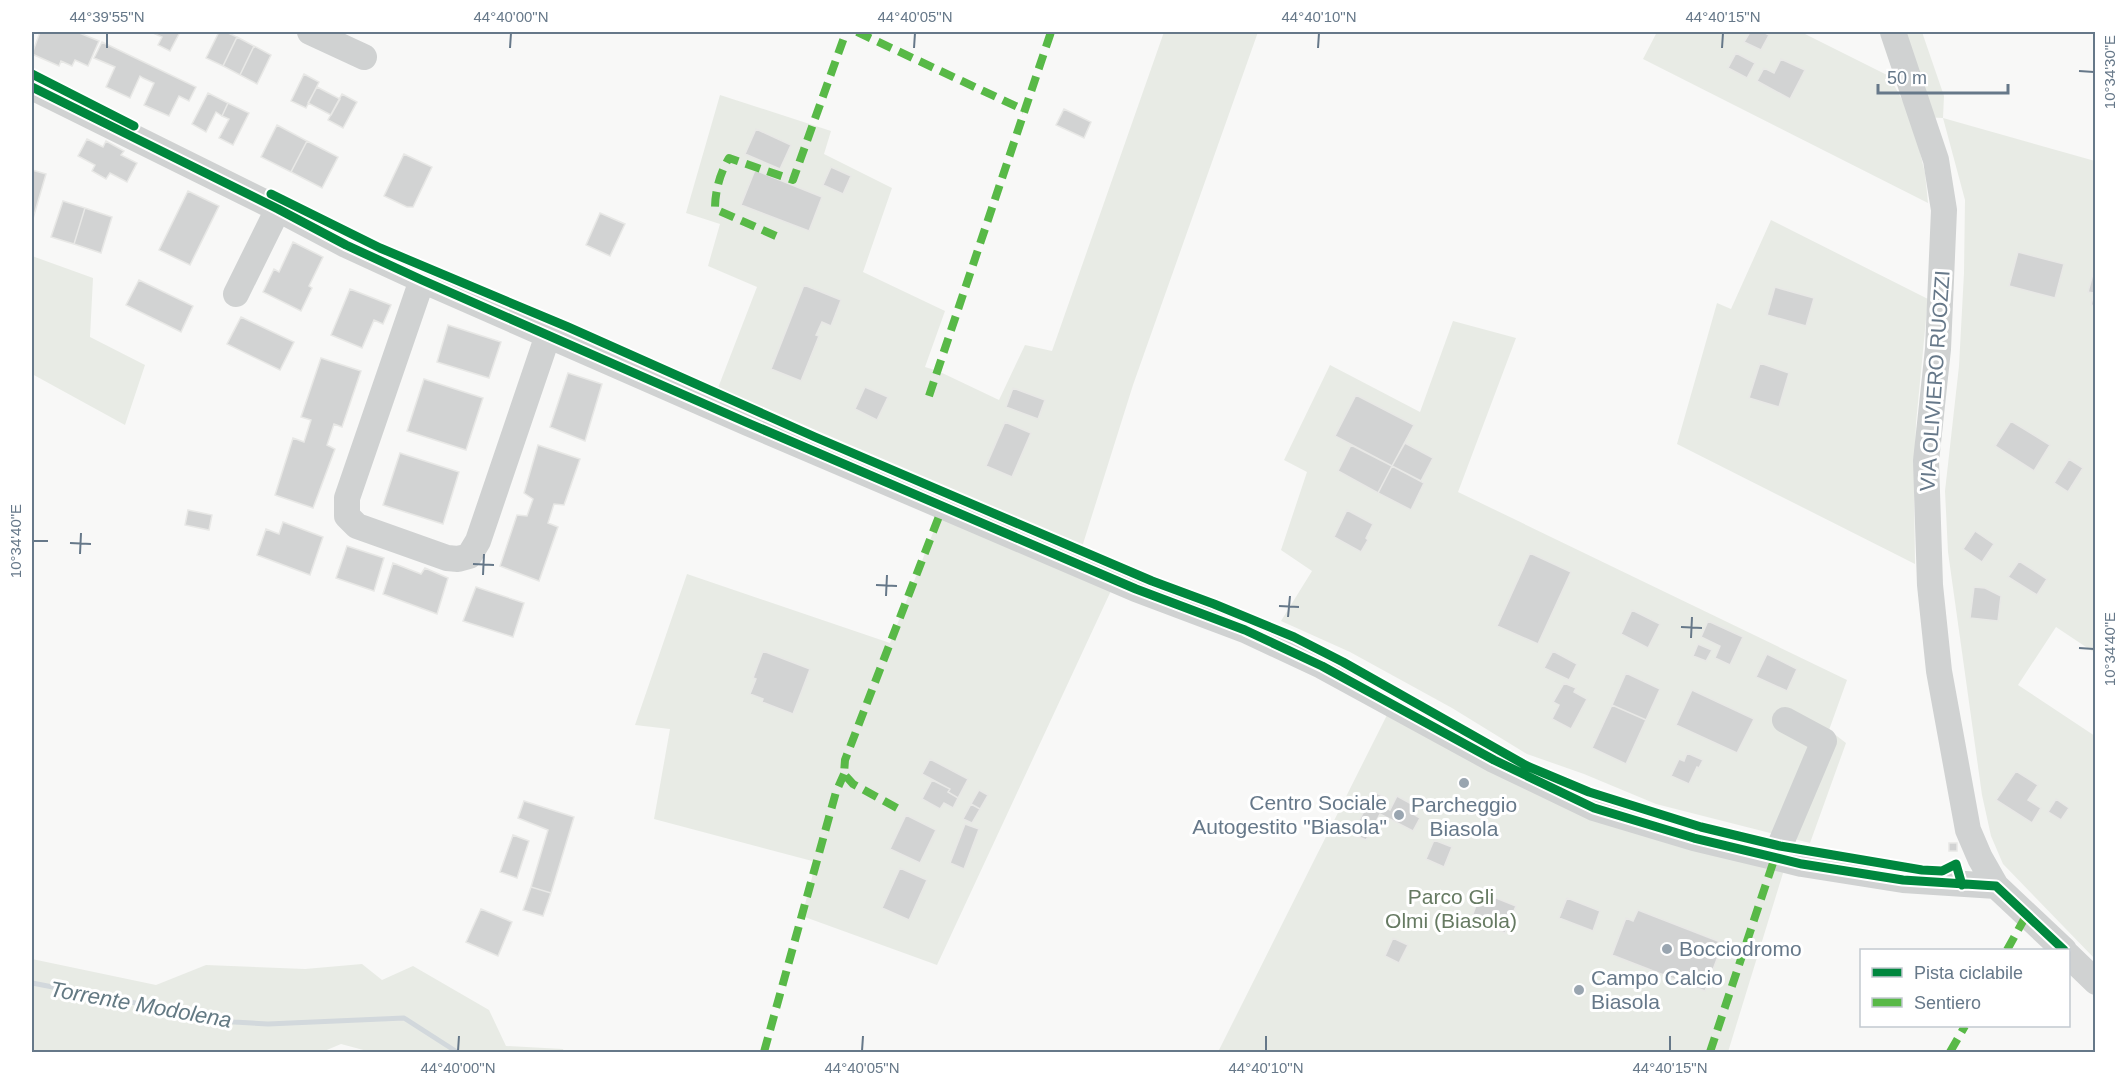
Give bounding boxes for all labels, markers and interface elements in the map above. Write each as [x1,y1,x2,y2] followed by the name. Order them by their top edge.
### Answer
[69,8,145,25] text: 44°39'55"N
[473,8,549,25] text: 44°40'00"N
[877,8,953,25] text: 44°40'05"N
[1281,8,1357,25] text: 44°40'10"N
[1685,8,1761,25] text: 44°40'15"N
[2101,35,2118,109] text: 10°34'30"E
[1878,57,2008,95] scale bar
[1887,68,1927,88] text: 50 m
[1915,270,1954,492] street label: VIA OLIVIERO RUOZZI
[7,504,24,578] text: 10°34'40"E
[2101,612,2118,686] text: 10°34'40"E
[1457,776,1471,790] marker: Parcheggio Biasola
[1192,791,1387,838] place label: Centro Sociale Autogestito "Biasola"
[1411,793,1517,840] place label: Parcheggio Biasola
[1392,808,1406,822] marker: Centro Sociale Autogestito "Biasola"
[1385,885,1517,932] park label: Parco Gli Olmi (Biasola)
[1679,937,1802,960] place label: Bocciodromo
[1660,942,1674,956] marker: Bocciodromo
[1860,949,2070,1027] legend
[1914,963,2023,983] text: Pista ciclabile
[1591,966,1723,1013] place label: Campo Calcio Biasola
[48,976,234,1033] water label: Torrente Modolena
[1572,983,1586,997] marker: Campo Calcio Biasola
[1914,993,1981,1013] text: Sentiero
[420,1059,496,1076] text: 44°40'00"N
[824,1059,900,1076] text: 44°40'05"N
[1228,1059,1304,1076] text: 44°40'10"N
[1632,1059,1708,1076] text: 44°40'15"N

